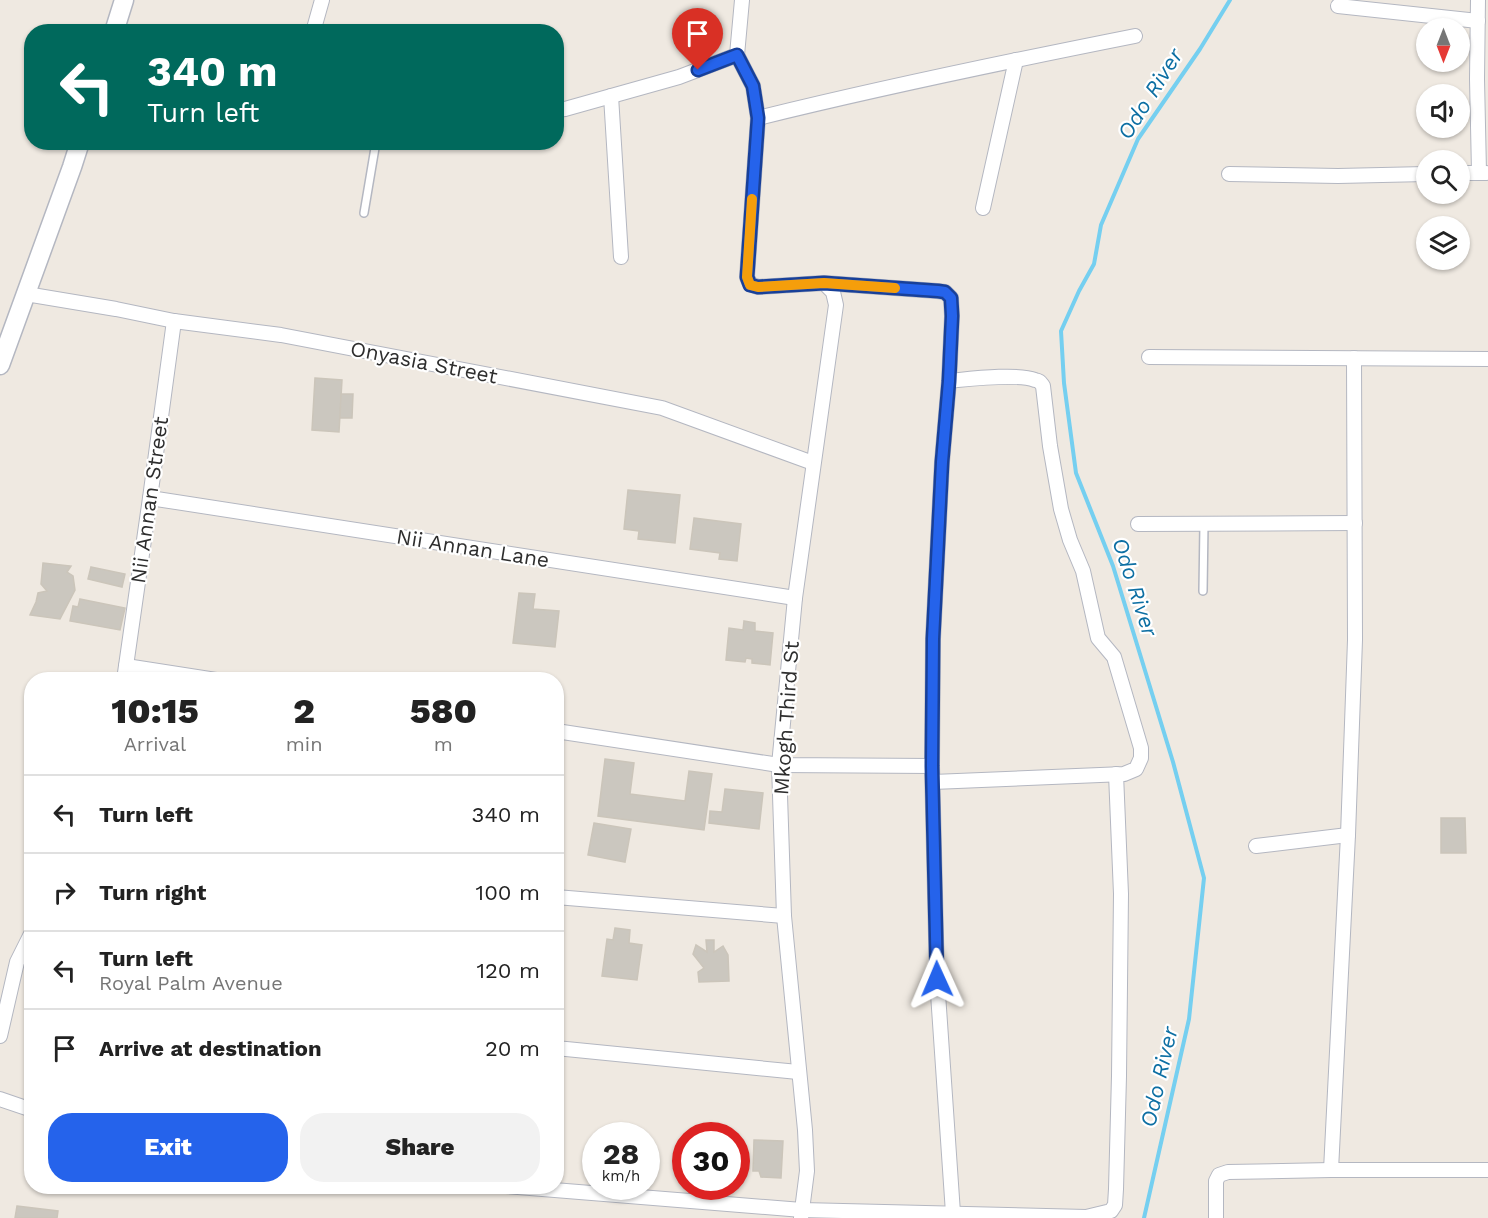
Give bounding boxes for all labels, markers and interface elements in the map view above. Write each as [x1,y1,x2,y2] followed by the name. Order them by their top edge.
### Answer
[672,8,723,70] pin
[681,17,714,50] icon: arrive
[1416,18,1470,72] north arrow
[1416,18,1470,270] map controls
[1112,43,1188,144] water label: Odo River
[147,47,278,96] text: 340 m
[48,48,126,126] icon: left
[1416,84,1470,138] button: sound
[147,97,259,129] text: Turn left
[1416,150,1470,204] button: search
[1416,216,1470,270] button: layers
[348,335,500,389] street label: Onyasia Street
[125,415,173,585] street label: Nii Annan Street
[395,524,551,572] street label: Nii Annan Lane
[1107,534,1163,641] water label: Odo River
[768,640,804,796] street label: Mkogh Third St
[111,690,199,732] text: 10:15
[293,690,315,732] text: 2
[410,690,477,732] text: 580
[124,732,186,756] text: Arrival
[286,732,323,756] text: min
[434,732,453,756] text: m
[48,798,81,831] icon: left
[99,802,193,827] text: Turn left
[472,802,540,827] text: 340 m
[48,876,81,909] icon: right
[99,880,206,905] text: Turn right
[476,880,540,905] text: 100 m
[99,946,193,971] text: Turn left
[905,947,969,1011] position arrow
[48,954,81,987] icon: left
[476,958,540,983] text: 120 m
[99,971,283,995] text: Royal Palm Avenue
[1135,1023,1183,1130] water label: Odo River
[48,1032,81,1065] icon: arrive
[99,1036,322,1061] text: Arrive at destination
[485,1036,540,1061] text: 20 m
[48,1113,288,1182] button: Exit
[300,1113,540,1182] button: Share
[672,1122,750,1200] speed limit sign: 30
[603,1136,639,1171] text: 28
[602,1167,640,1185] text: km/h

